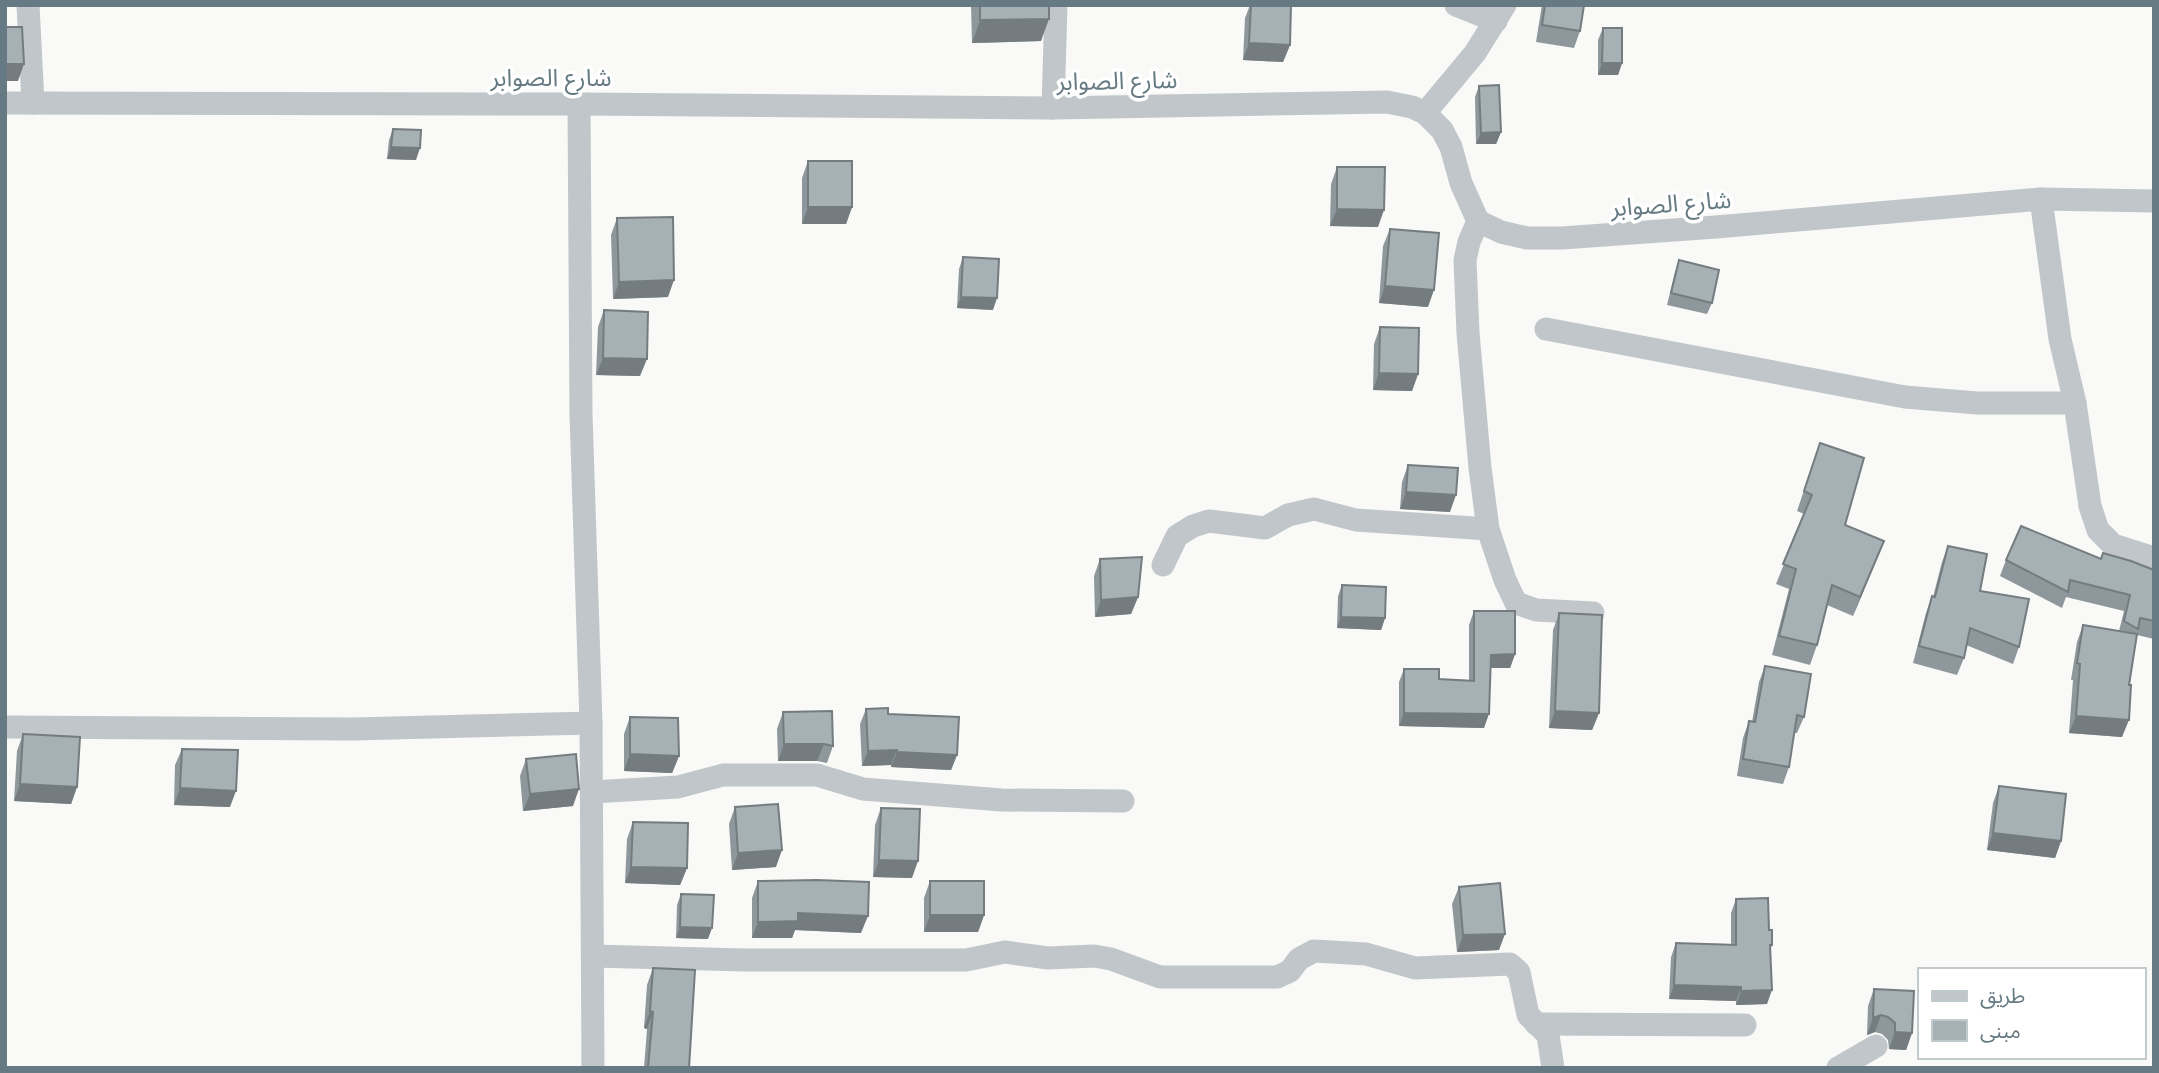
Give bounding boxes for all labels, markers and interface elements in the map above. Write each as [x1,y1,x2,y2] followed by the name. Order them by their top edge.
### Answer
[490,61,611,95] street label: شارع الصوابر
[1055,63,1178,99] street label: شارع الصوابر
[1609,183,1732,225] street label: شارع الصوابر
[1918,968,2145,1059] legend
[1980,981,2025,1010] text: طريق
[1980,1016,2021,1045] text: مبنى

